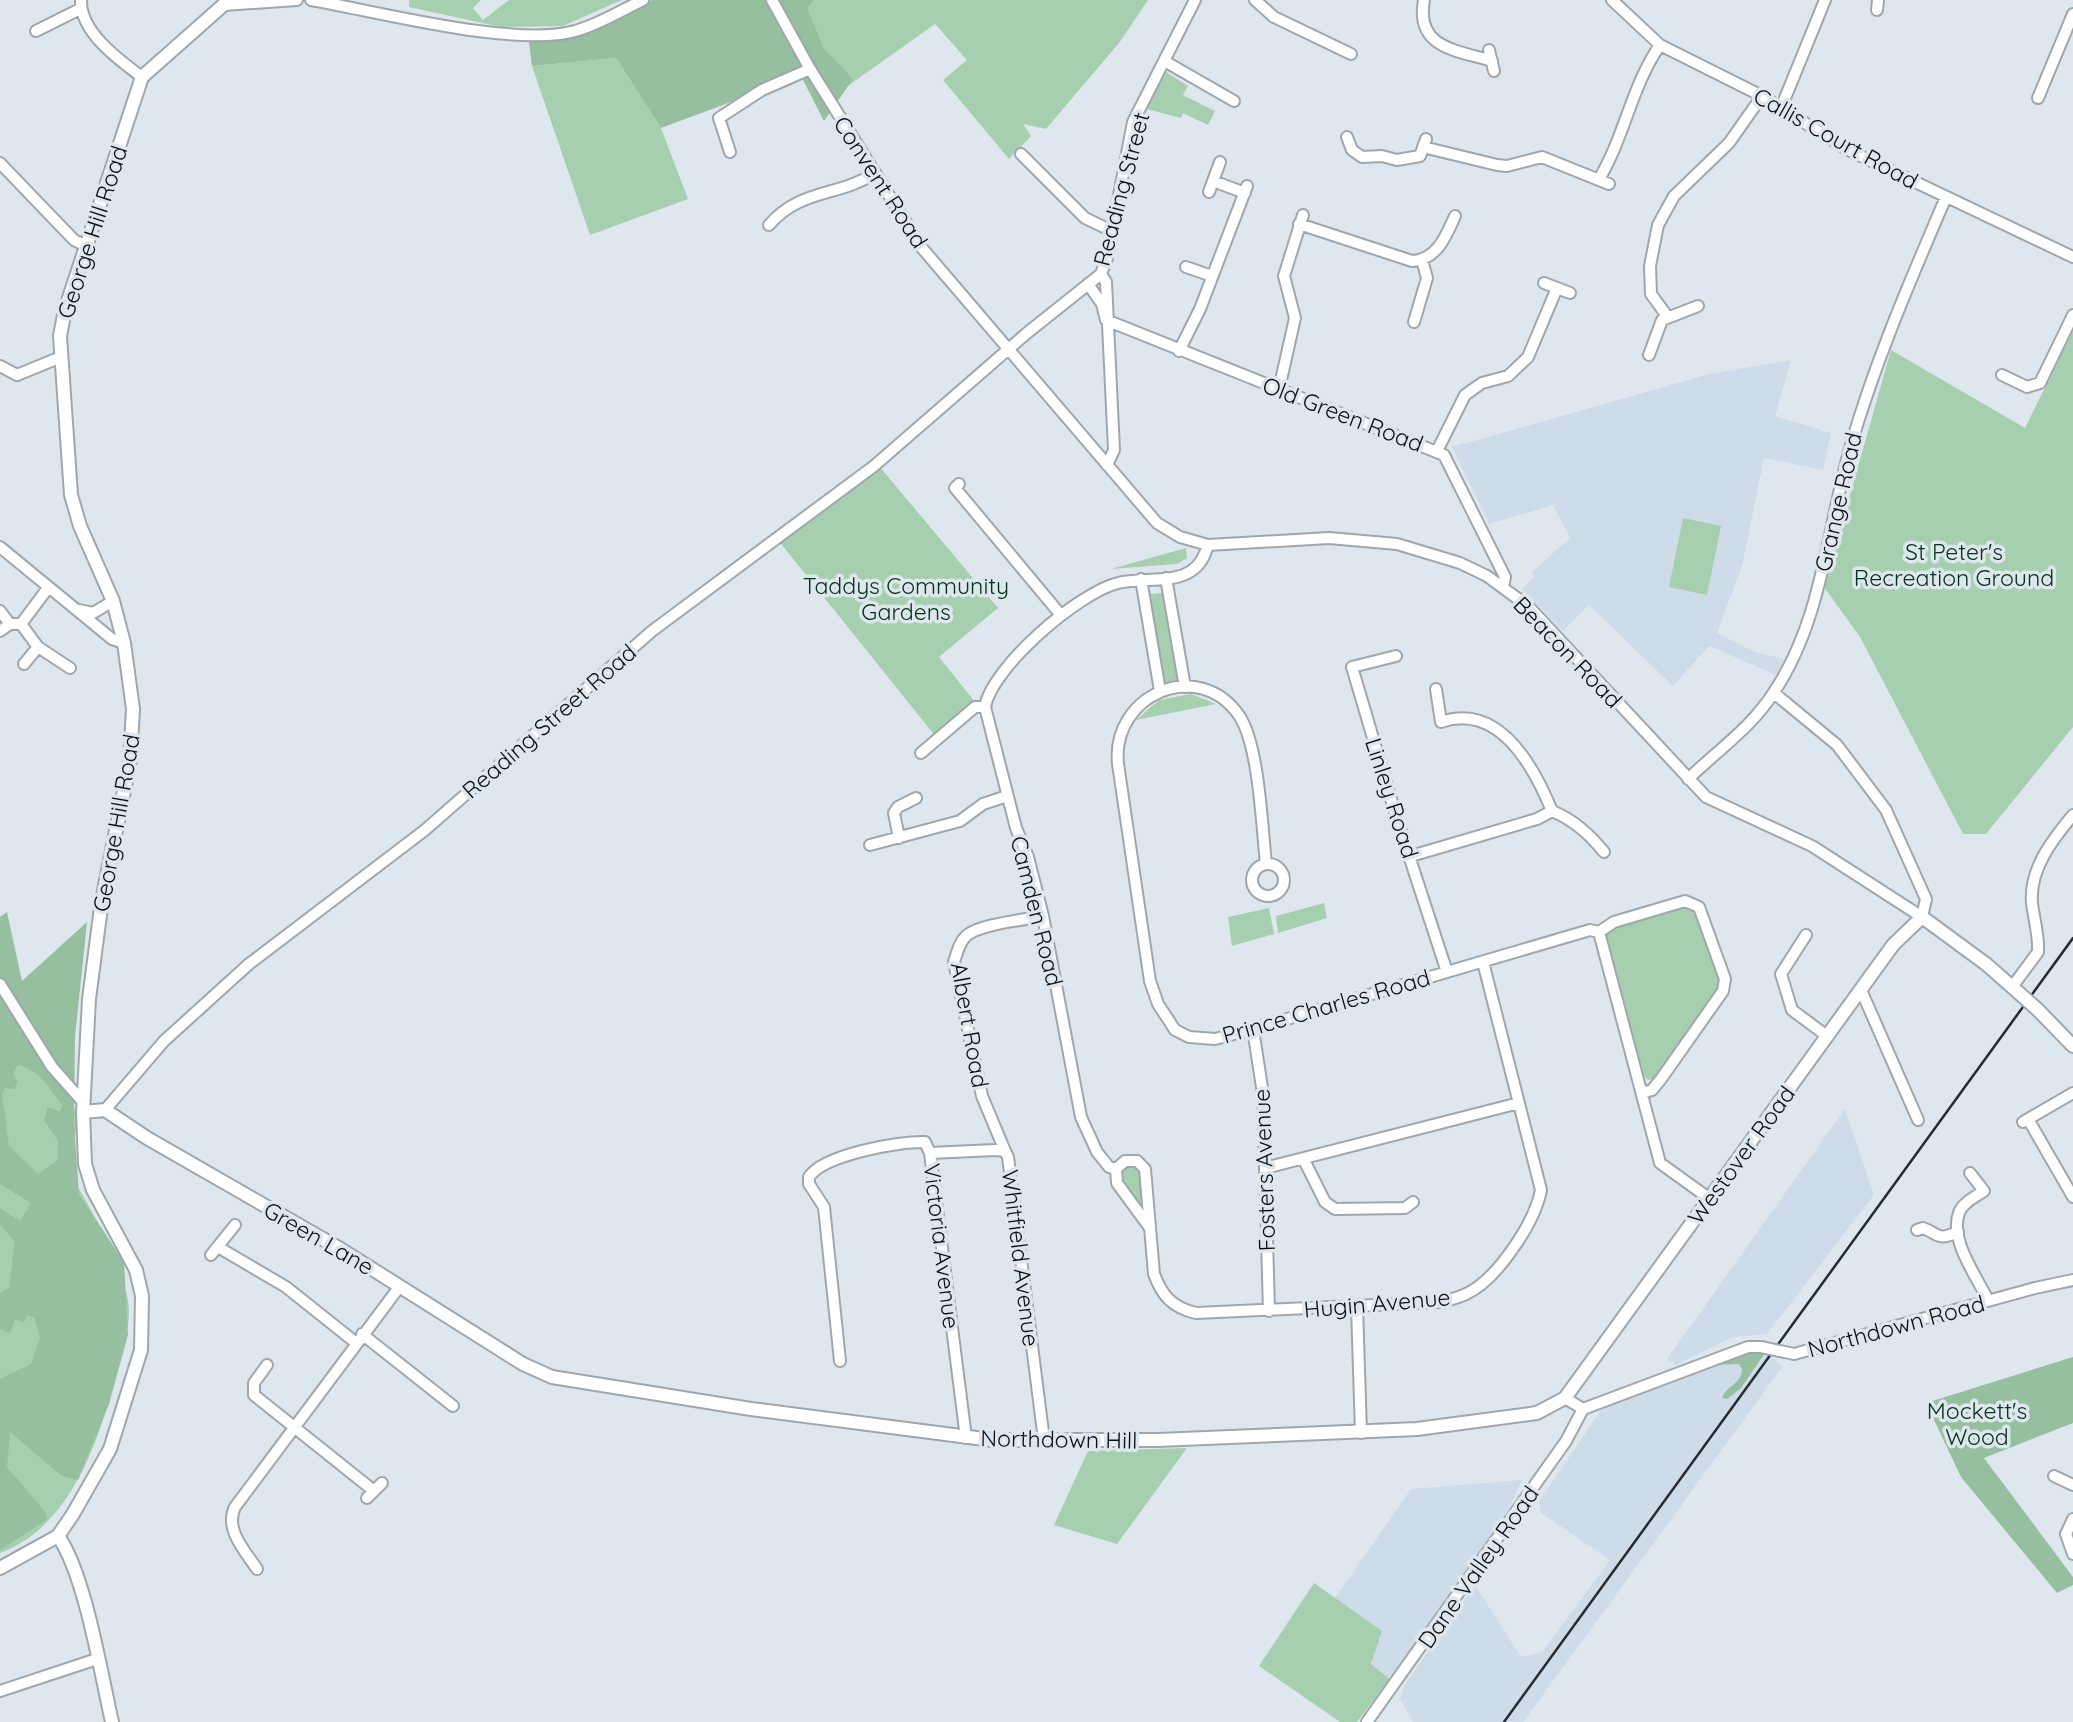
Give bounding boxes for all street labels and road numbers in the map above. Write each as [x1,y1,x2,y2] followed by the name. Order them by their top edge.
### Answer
[1749,81,1923,195] street label: Callis Court Road
[1087,109,1155,269] street label: Reading Street
[828,111,934,253] street label: Convent Road
[50,142,134,322] street label: George Hill Road
[1259,370,1427,458] street label: Old Green Road
[1808,430,1868,574] street label: Grange Road
[1507,590,1629,714] street label: Beacon Road
[456,637,642,805] street label: Reading Street Road
[86,732,146,914] street label: George Hill Road
[1359,734,1425,862] street label: Linley Road
[1004,833,1070,989] street label: Camden Road
[945,960,995,1090] street label: Albert Road
[1219,962,1433,1050] street label: Prince Charles Road
[1681,1080,1801,1230] street label: Westover Road
[1247,1088,1281,1252] street label: Fosters Avenue
[917,1162,967,1330] street label: Victoria Avenue
[996,1168,1046,1348] street label: Whitfield Avenue
[259,1195,379,1281] street label: Green Lane
[1303,1282,1451,1324] street label: Hugin Avenue
[1804,1288,1988,1364] street label: Northdown Road
[980,1423,1138,1455] street label: Northdown Hill
[1411,1480,1545,1654] street label: Dane Valley Road

